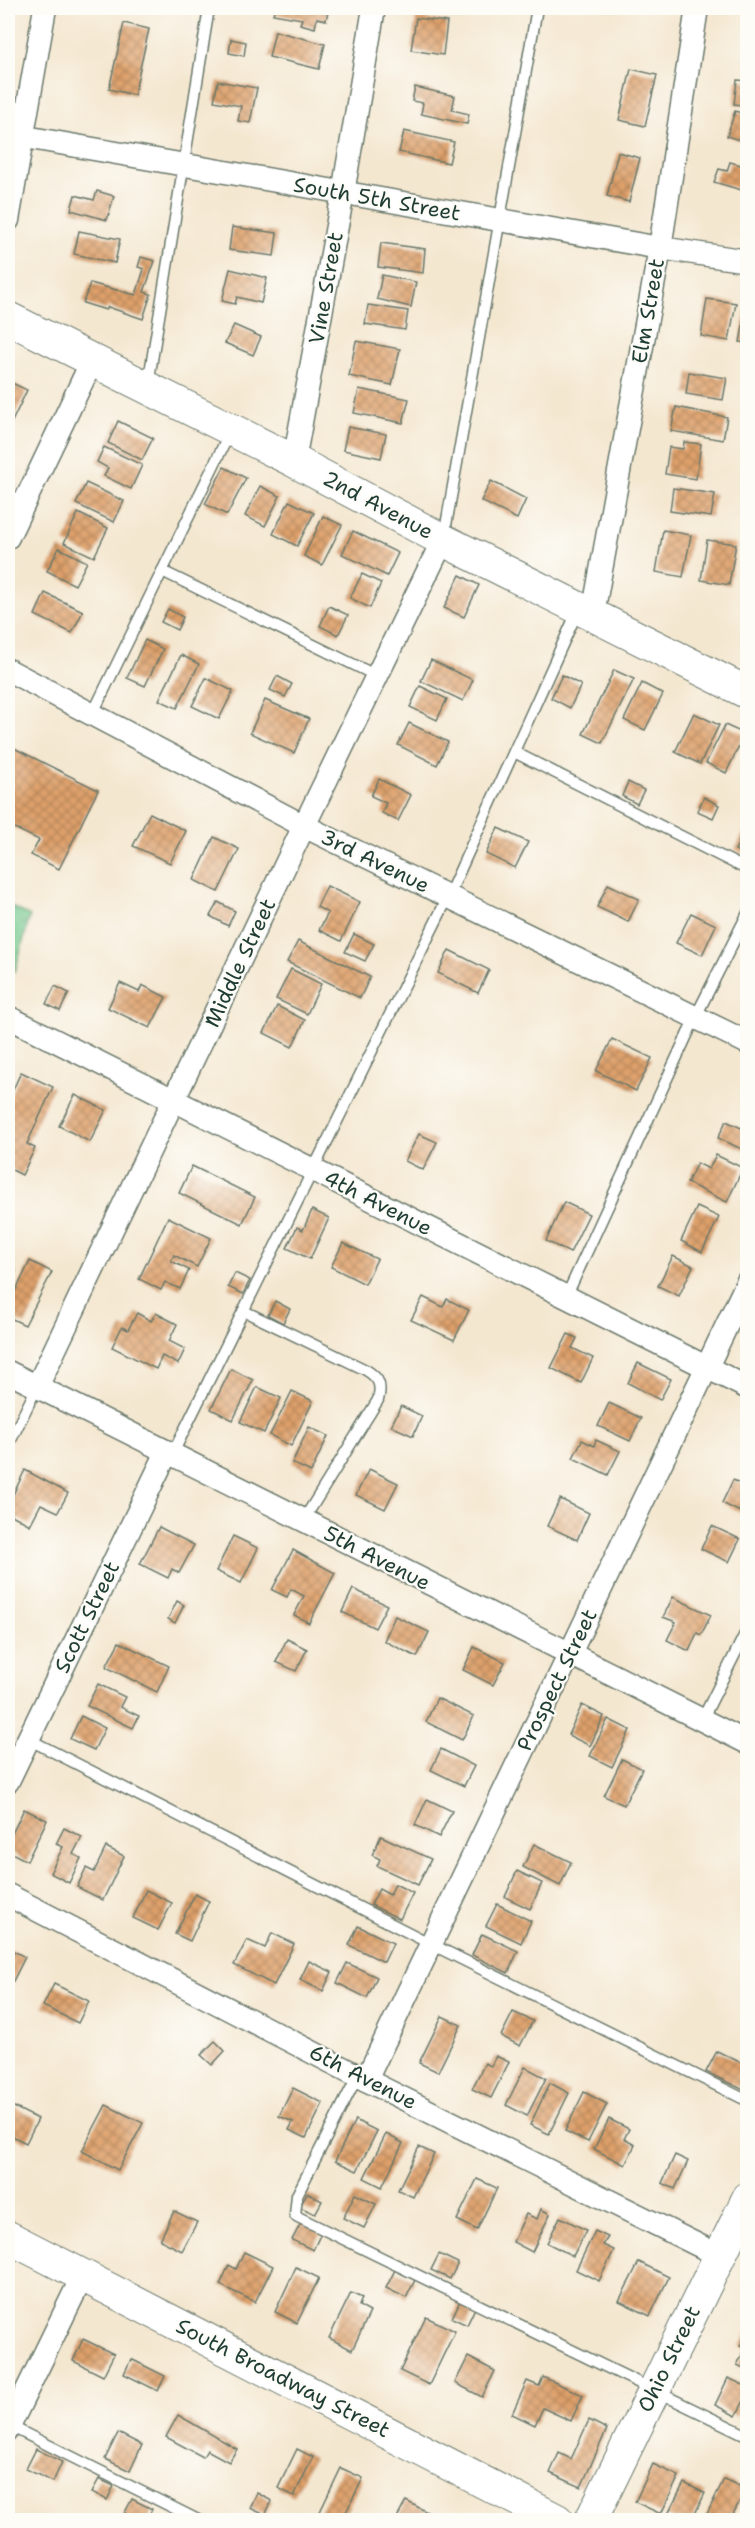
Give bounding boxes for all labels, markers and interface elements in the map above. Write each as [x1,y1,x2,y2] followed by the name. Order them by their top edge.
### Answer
[291,171,463,227] street label: South 5th Street
[302,230,350,346] street label: Vine Street
[625,256,671,366] street label: Elm Street
[318,464,438,546] street label: 2nd Avenue
[316,823,434,899] street label: 3rd Avenue
[198,894,282,1032] street label: Middle Street
[319,1164,437,1242] street label: 4th Avenue
[319,1519,435,1597] street label: 5th Avenue
[48,1557,126,1677] street label: Scott Street
[510,1604,604,1756] street label: Prospect Street
[304,2038,422,2116] street label: 6th Avenue
[631,2301,707,2417] street label: Ohio Street
[171,2312,395,2444] street label: South Broadway Street

